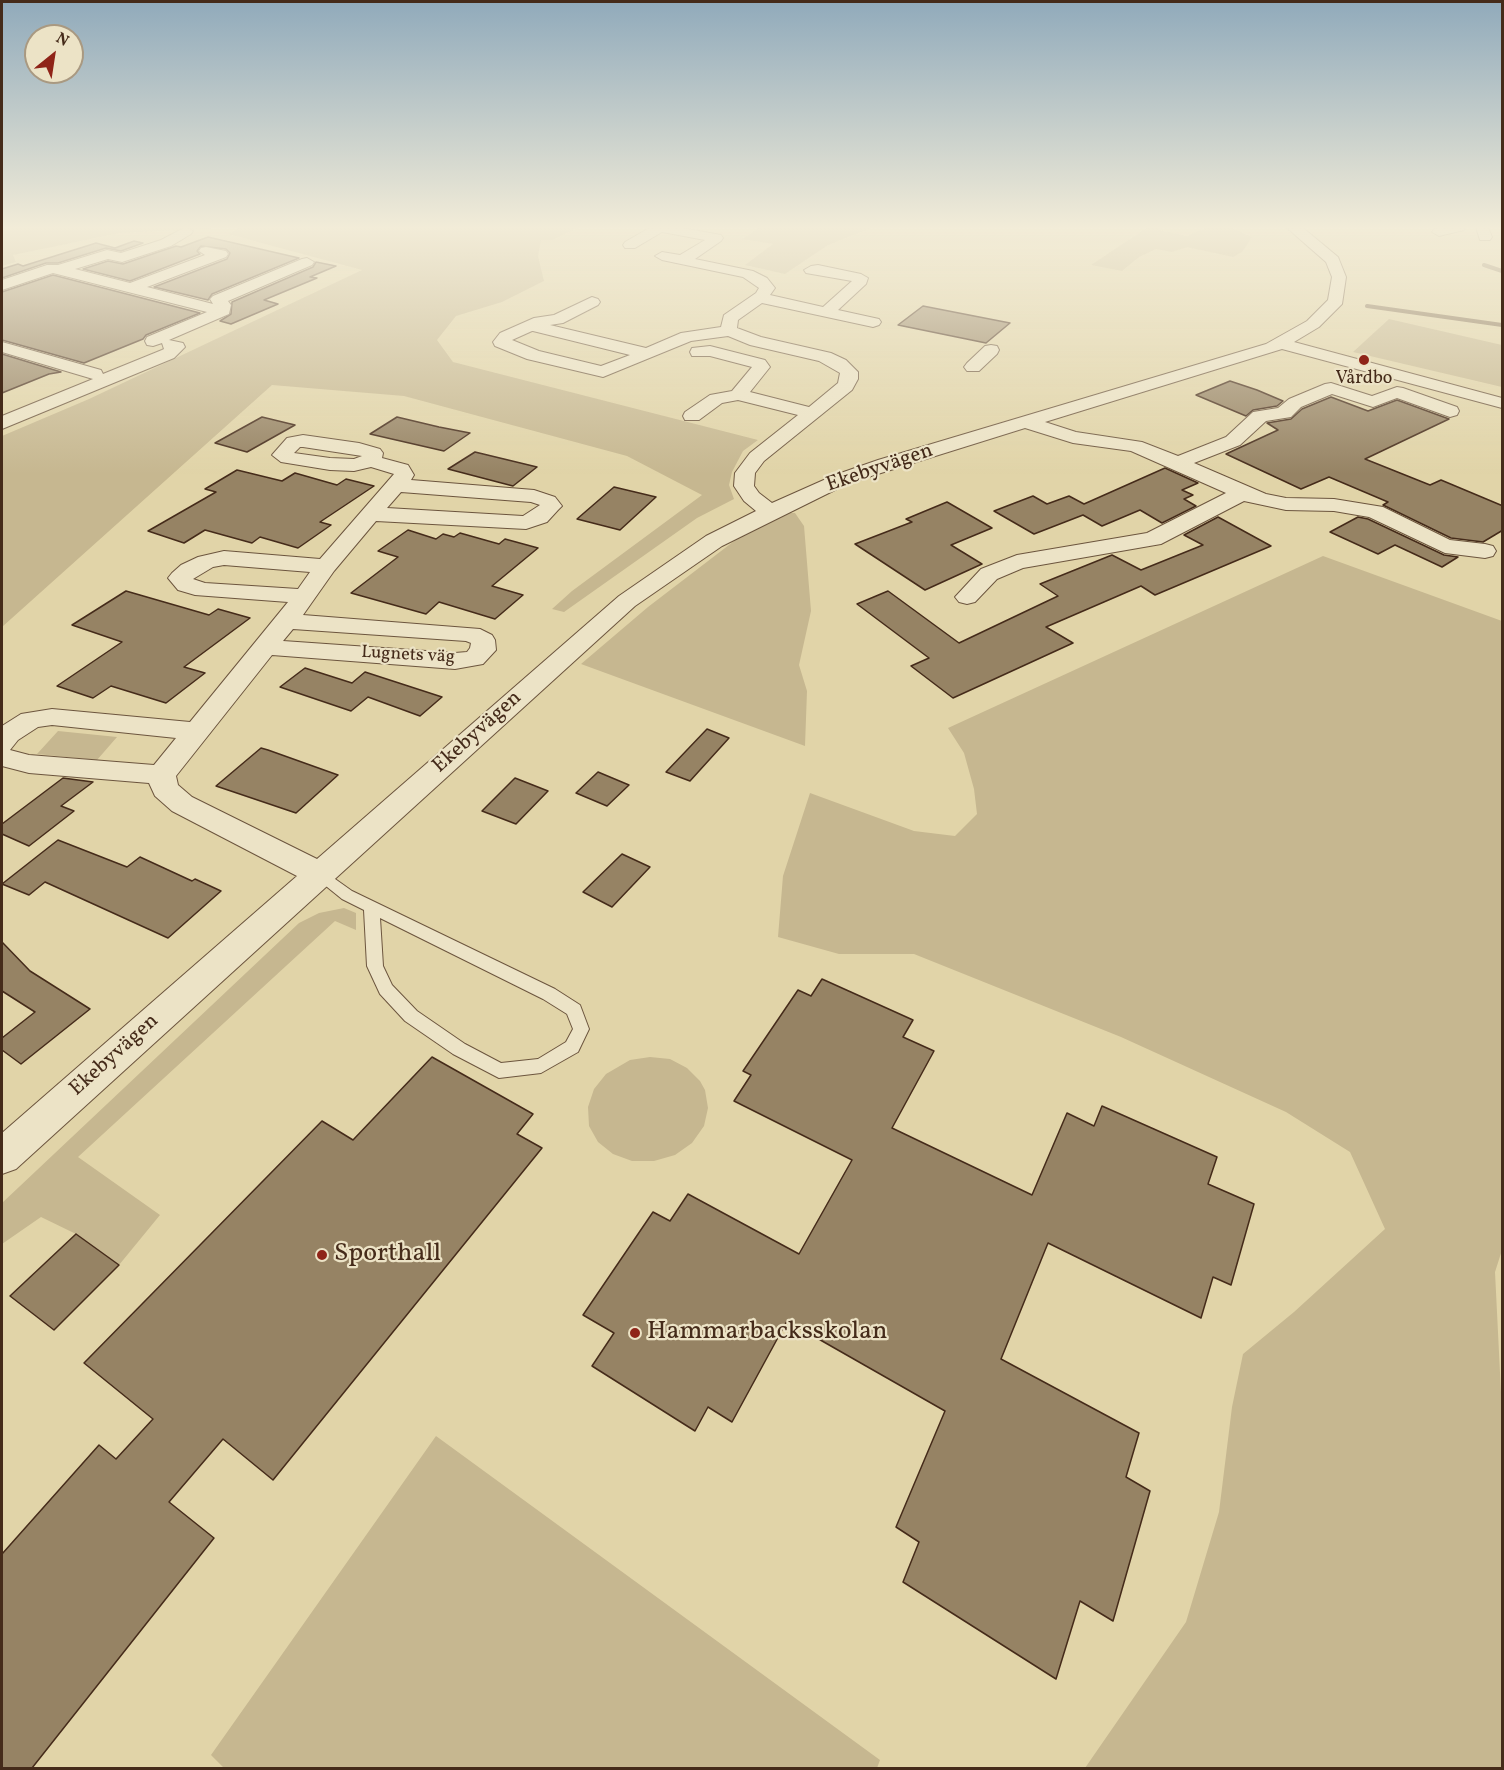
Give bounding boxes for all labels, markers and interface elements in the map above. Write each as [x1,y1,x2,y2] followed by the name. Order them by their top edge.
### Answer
[24,24,84,84] north arrow
[51,28,73,53] text: N
[1357,353,1371,367] marker: Vårdbo
[1336,369,1392,391] place label: Vårdbo
[823,439,937,499] street label: Ekebyvägen
[361,643,455,669] street label: Lugnets väg
[428,686,528,780] street label: Ekebyvägen
[65,1009,165,1103] street label: Ekebyvägen
[334,1239,441,1271] place label: Sporthall
[315,1248,329,1262] marker: Sporthall
[647,1317,888,1349] place label: Hammarbacksskolan
[628,1326,642,1340] marker: Hammarbacksskolan

